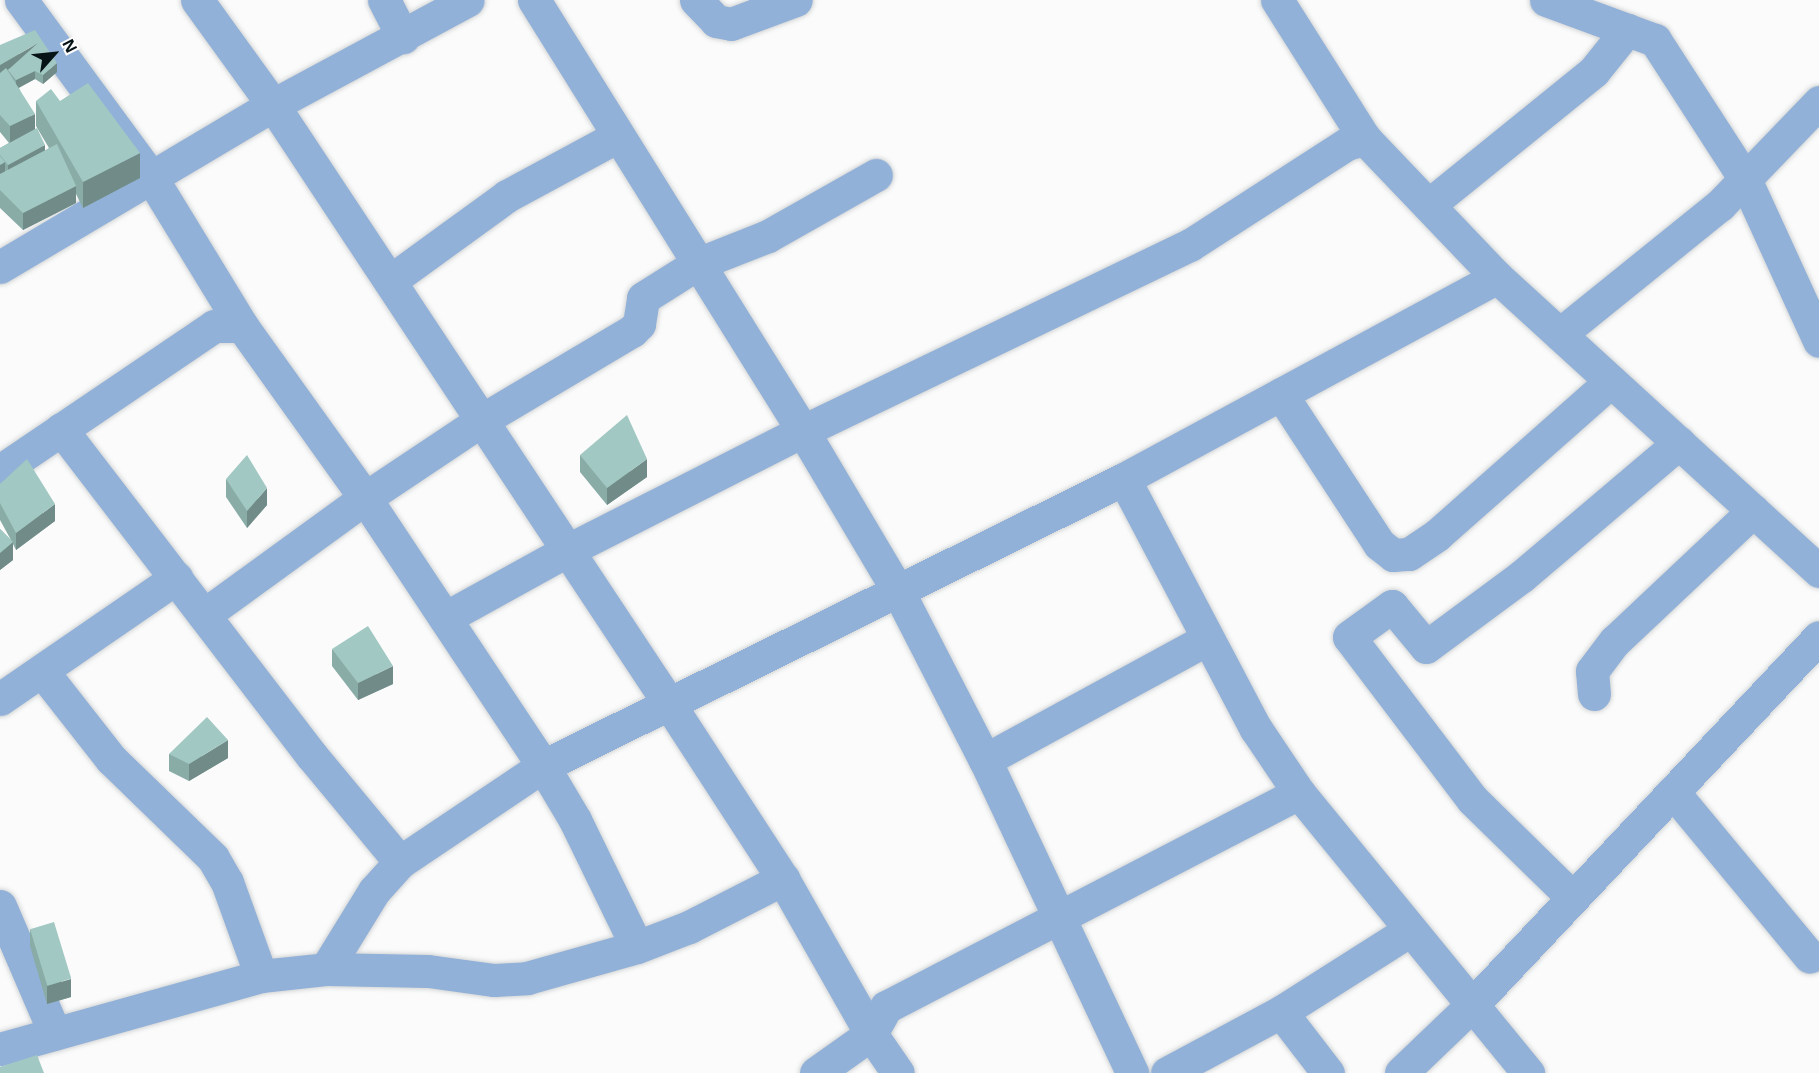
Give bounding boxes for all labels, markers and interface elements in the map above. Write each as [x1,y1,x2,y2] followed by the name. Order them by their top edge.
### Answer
[24,24,84,84] north arrow
[57,35,83,57] text: N

